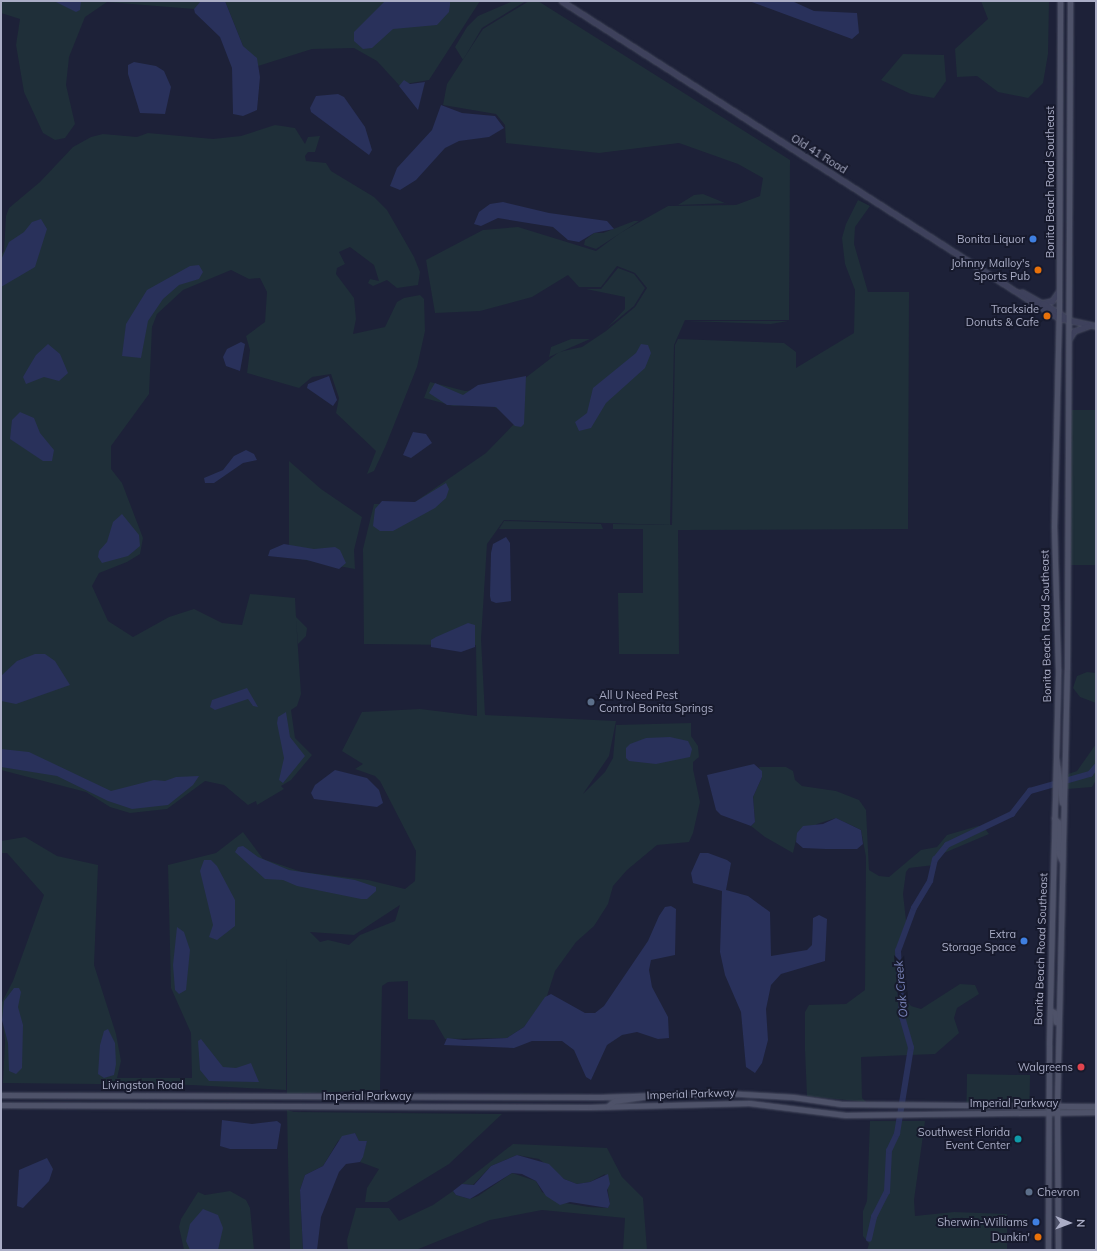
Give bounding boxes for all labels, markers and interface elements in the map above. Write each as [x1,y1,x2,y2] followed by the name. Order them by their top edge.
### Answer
[1043,106,1057,258] street label: Bonita Beach Road Southeast
[789,132,849,176] street label: Old 41 Road
[957,232,1025,246] place label: Bonita Liquor
[1028,234,1038,244] marker: Bonita Liquor
[951,257,1030,283] place label: Johnny Malloy's Sports Pub
[1033,265,1043,275] marker: Johnny Malloy's Sports Pub
[966,303,1039,329] place label: Trackside Donuts & Cafe
[1042,311,1052,321] marker: Trackside Donuts & Cafe
[1038,550,1054,702] street label: Bonita Beach Road Southeast
[599,689,713,715] place label: All U Need Pest Control Bonita Springs
[586,697,596,707] marker: All U Need Pest Control Bonita Springs
[1032,873,1050,1025] street label: Bonita Beach Road Southeast
[942,928,1016,954] place label: Extra Storage Space
[1019,936,1029,946] marker: Extra Storage Space
[891,960,911,1018] water label: Oak Creek
[1018,1060,1073,1074] place label: Walgreens
[1076,1062,1086,1072] marker: Walgreens
[102,1078,184,1092] street label: Livingston Road
[646,1086,736,1102] street label: Imperial Parkway
[323,1089,411,1103] street label: Imperial Parkway
[970,1096,1058,1110] street label: Imperial Parkway
[918,1126,1010,1152] place label: Southwest Florida Event Center
[1013,1134,1023,1144] marker: Southwest Florida Event Center
[1037,1185,1079,1199] place label: Chevron
[1024,1187,1034,1197] marker: Chevron
[1049,1203,1089,1243] north arrow
[937,1215,1028,1229] place label: Sherwin-Williams
[1031,1217,1041,1227] marker: Sherwin-Williams
[1074,1219,1088,1227] text: N
[992,1230,1030,1244] place label: Dunkin'
[1033,1232,1043,1242] marker: Dunkin'

